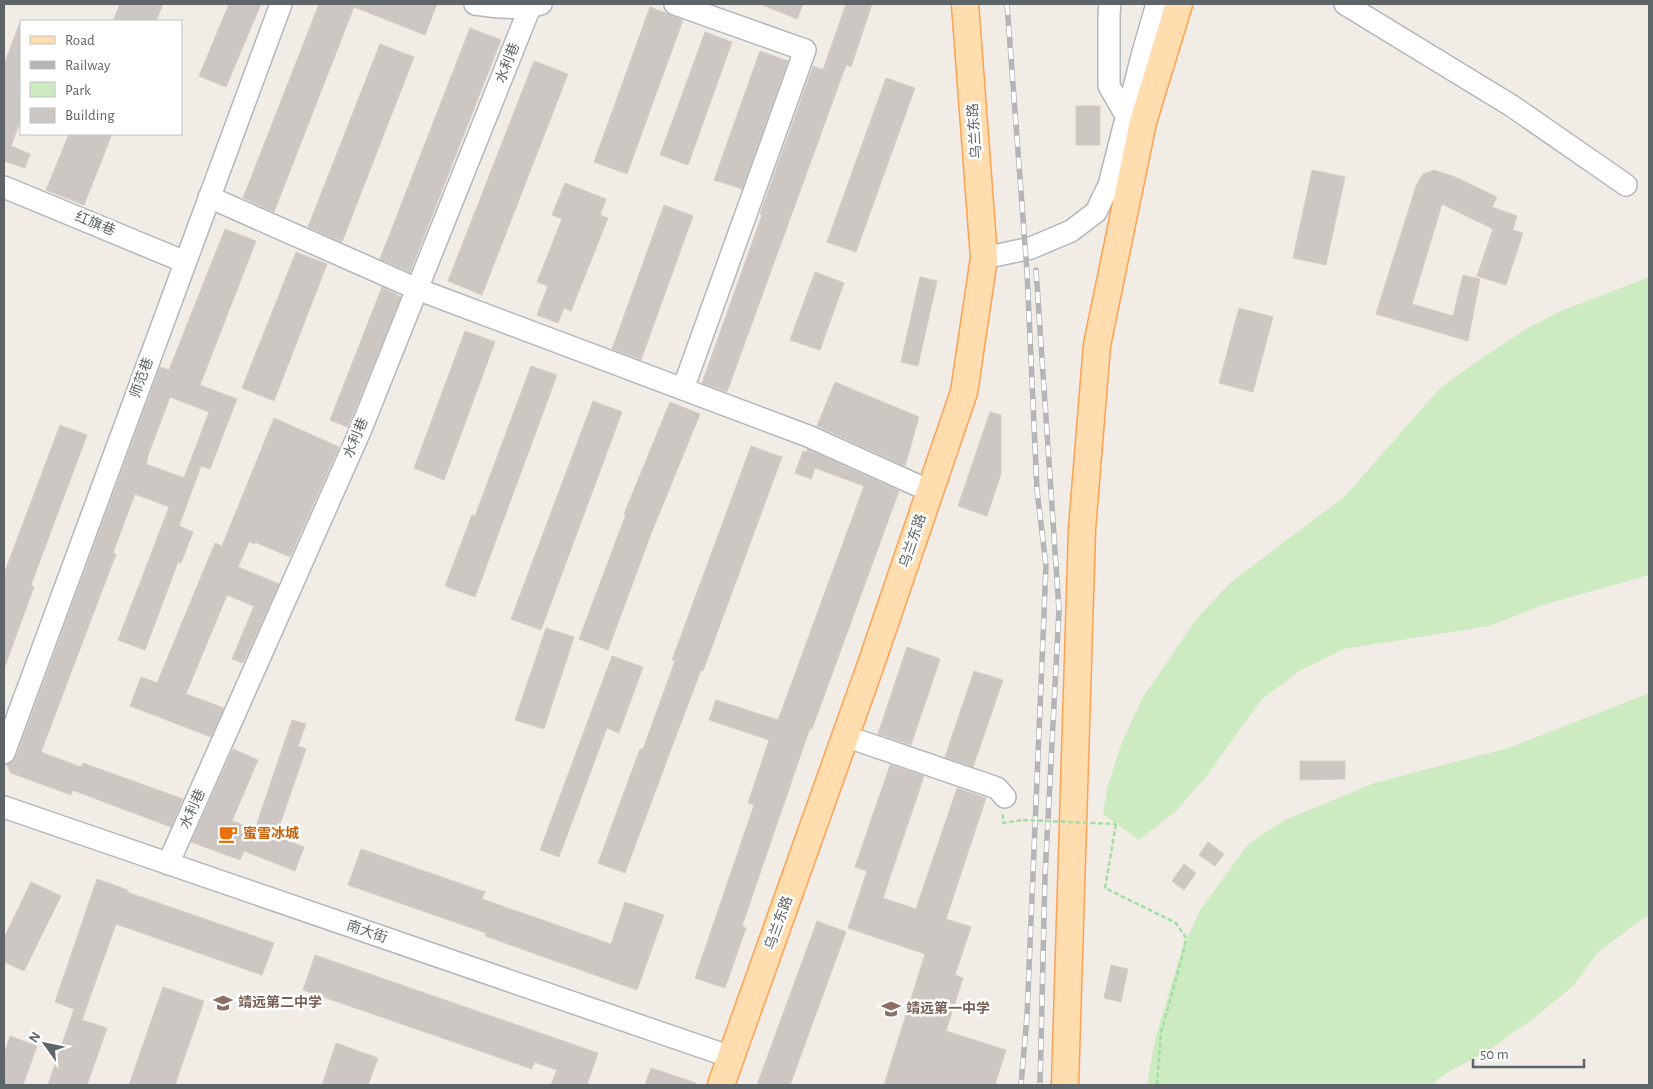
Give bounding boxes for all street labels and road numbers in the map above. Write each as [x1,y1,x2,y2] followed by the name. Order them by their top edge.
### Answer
[493,41,522,85] street label: 水利巷
[965,103,984,159] street label: 乌兰东路
[73,209,117,238] street label: 红旗巷
[127,356,156,400] street label: 师范巷
[340,416,371,460] street label: 水利巷
[896,512,929,570] street label: 乌兰东路
[177,787,208,831] street label: 水利巷
[762,894,795,952] street label: 乌兰东路
[345,918,389,945] street label: 南大街

